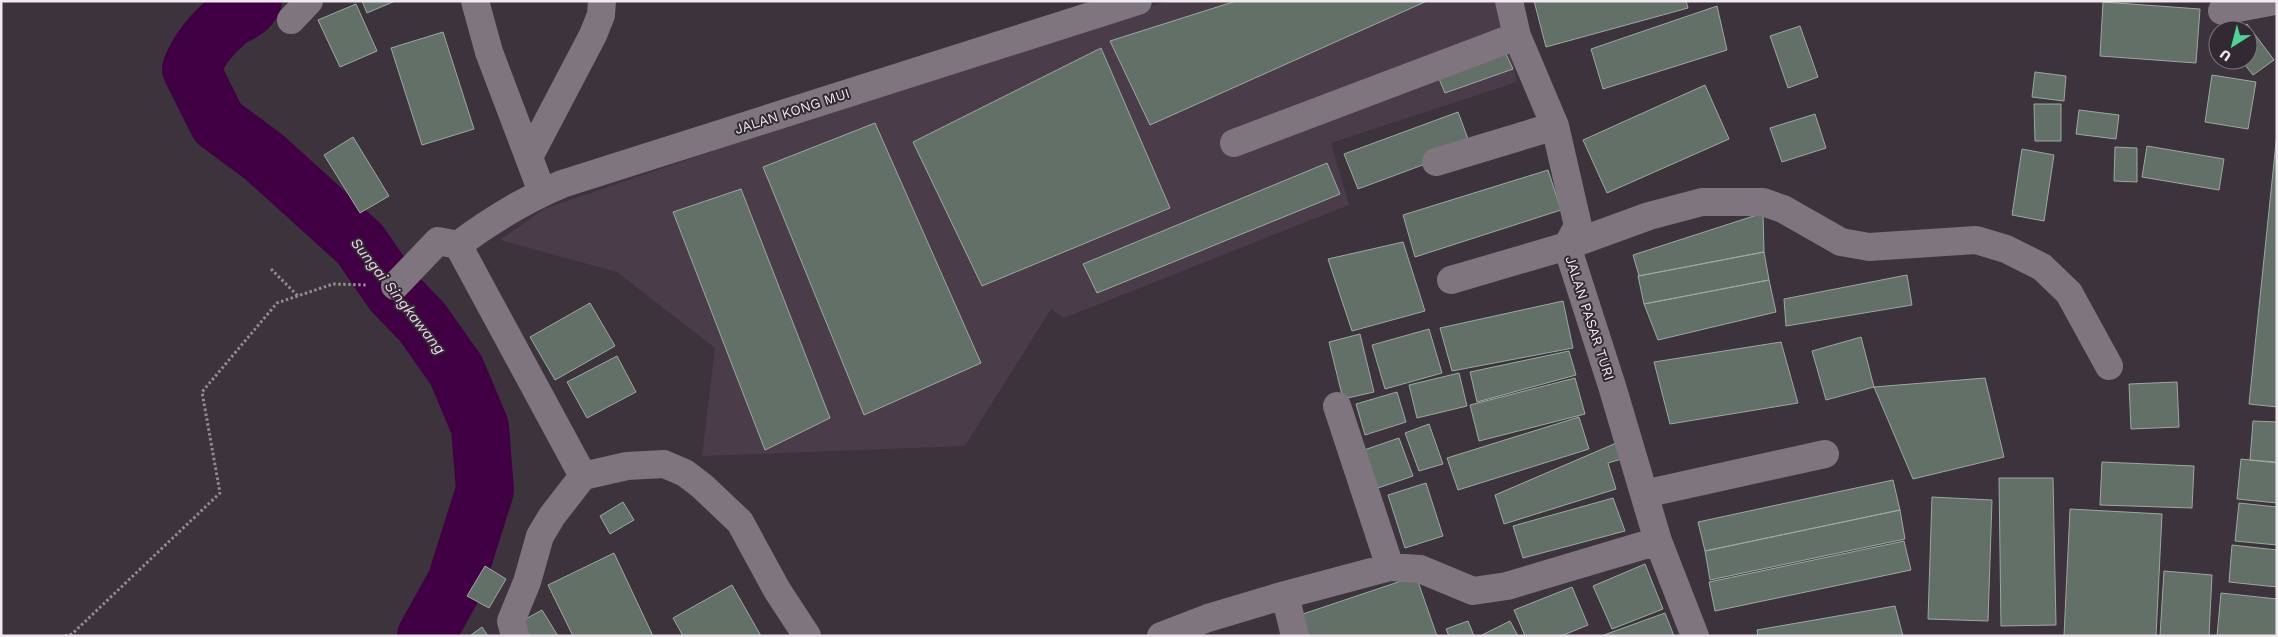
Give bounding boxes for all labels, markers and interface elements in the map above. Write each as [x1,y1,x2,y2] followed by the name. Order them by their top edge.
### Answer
[2208,20,2258,70] north arrow
[2217,46,2234,65] text: U
[732,85,852,137] street label: JALAN KONG MUI
[347,234,449,358] water label: Sungai Singkawang
[1562,254,1618,382] street label: JALAN PASAR TURI

